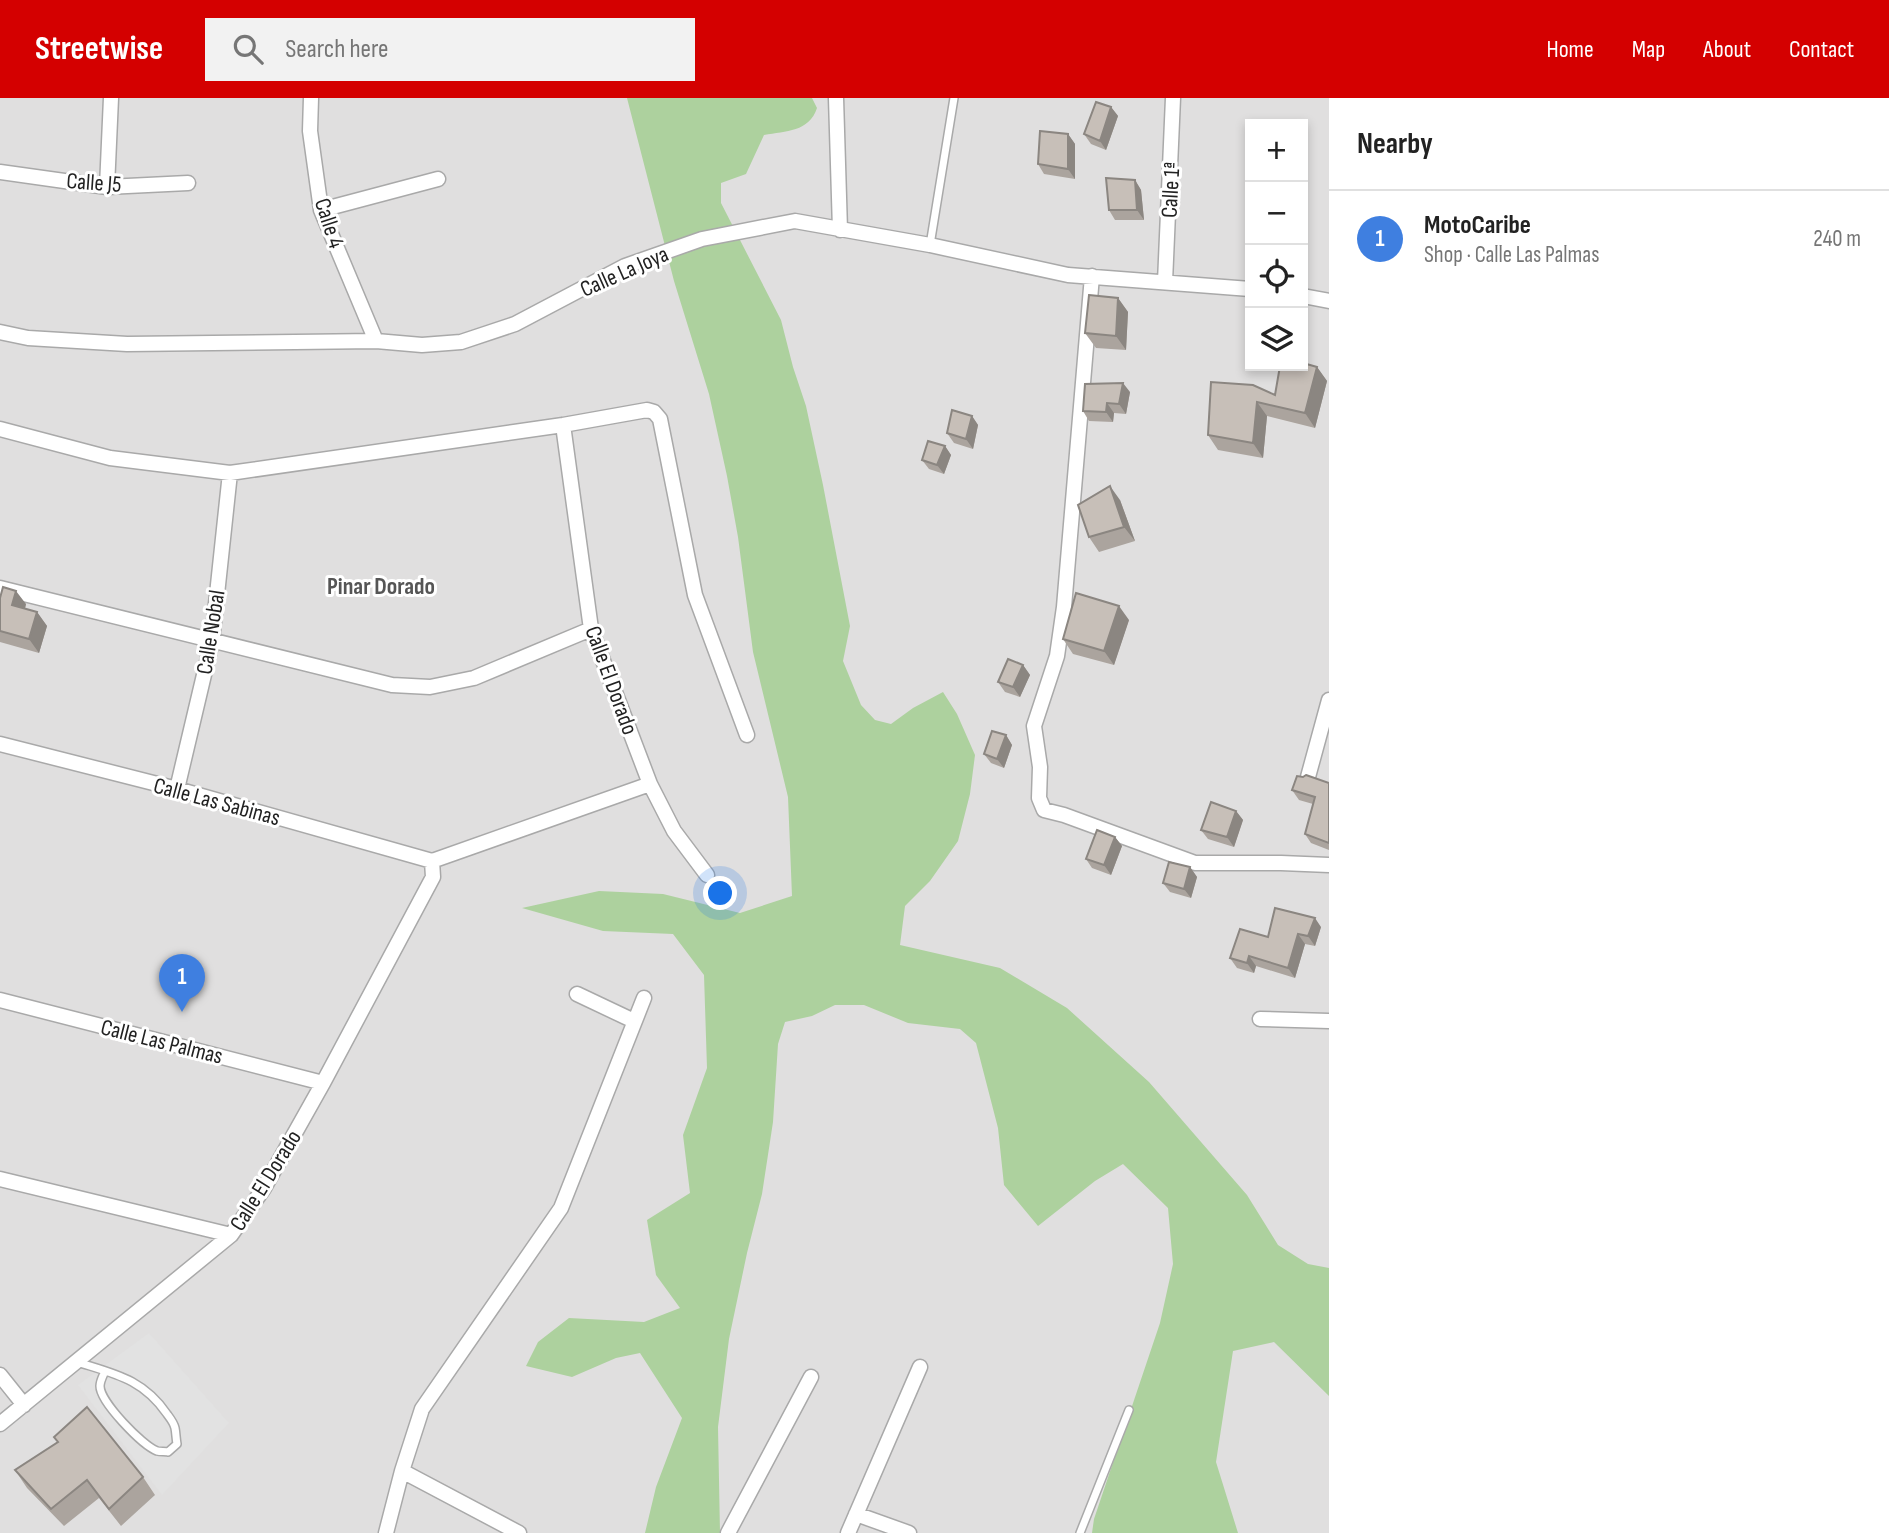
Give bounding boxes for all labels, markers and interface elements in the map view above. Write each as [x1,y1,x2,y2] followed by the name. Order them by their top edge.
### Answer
[205,18,695,81] search box
[35,29,163,69] text: Streetwise
[229,30,267,68] icon: search
[285,34,389,65] text: Search here
[1546,35,1594,64] text: Home
[1632,35,1665,64] text: Map
[1703,35,1751,64] text: About
[1789,35,1854,64] text: Contact
[1245,119,1308,371] map controls
[1245,119,1308,182] button: +
[1357,126,1433,162] text: Nearby
[1156,161,1186,219] street label: Calle 1ª
[66,167,122,199] street label: Calle J5
[1245,182,1308,245] button: −
[308,195,350,252] street label: Calle 4
[1424,210,1531,241] text: MotoCaribe
[1375,225,1385,253] text: 1
[1813,225,1861,253] text: 240 m
[576,240,673,304] street label: Calle La Joya
[1424,241,1599,269] text: Shop · Calle Las Palmas
[1245,245,1308,308] button: locate
[1245,308,1308,371] button: layers
[327,572,435,601] district label: Pinar Dorado
[191,588,231,676] street label: Calle Nobal
[578,622,644,738] street label: Calle El Dorado
[150,772,283,832] street label: Calle Las Sabinas
[703,876,737,910] your location
[159,954,205,1012] pin: 1
[98,1013,226,1071] street label: Calle Las Palmas
[224,1125,308,1236] street label: Calle El Dorado

